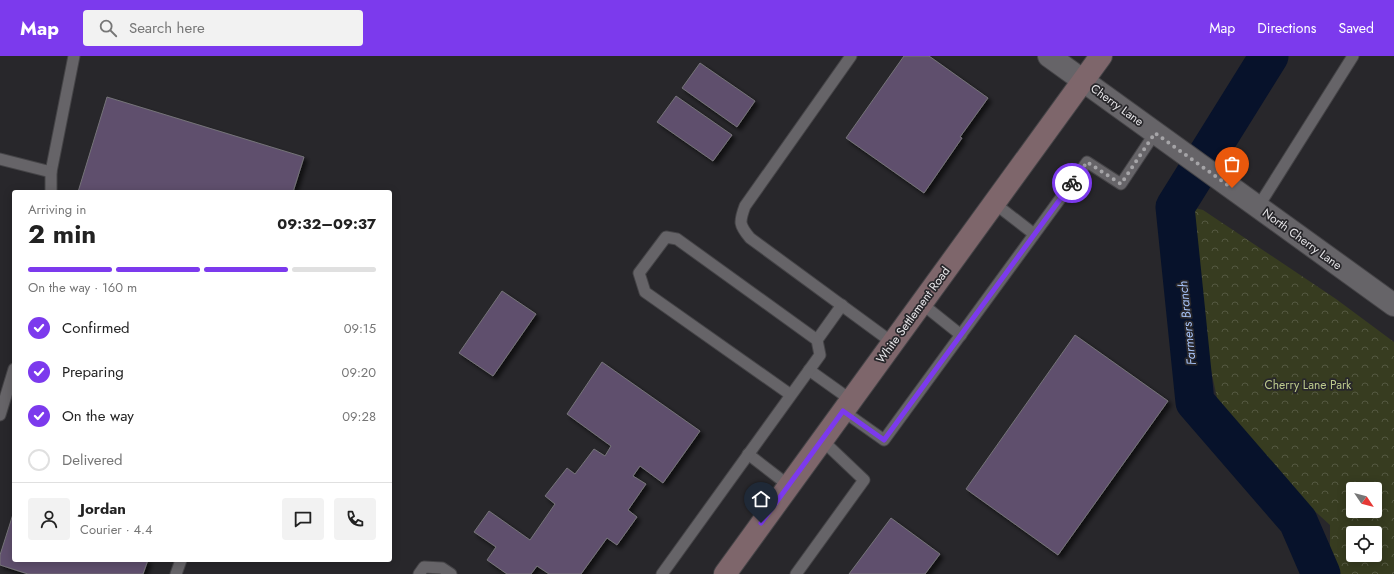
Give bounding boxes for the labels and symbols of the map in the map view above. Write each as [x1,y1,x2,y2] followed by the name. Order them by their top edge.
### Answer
[1087,80,1147,130] street label: Cherry Lane
[1215,147,1249,188] pin
[1052,163,1092,203] courier
[1258,204,1346,274] street label: North Cherry Lane
[872,263,954,367] street label: White Settlement Road
[1173,279,1201,366] water label: Farmers Branch
[1265,376,1352,394] park label: Cherry Lane Park
[744,482,778,523] pin
[1346,482,1382,518] north arrow

